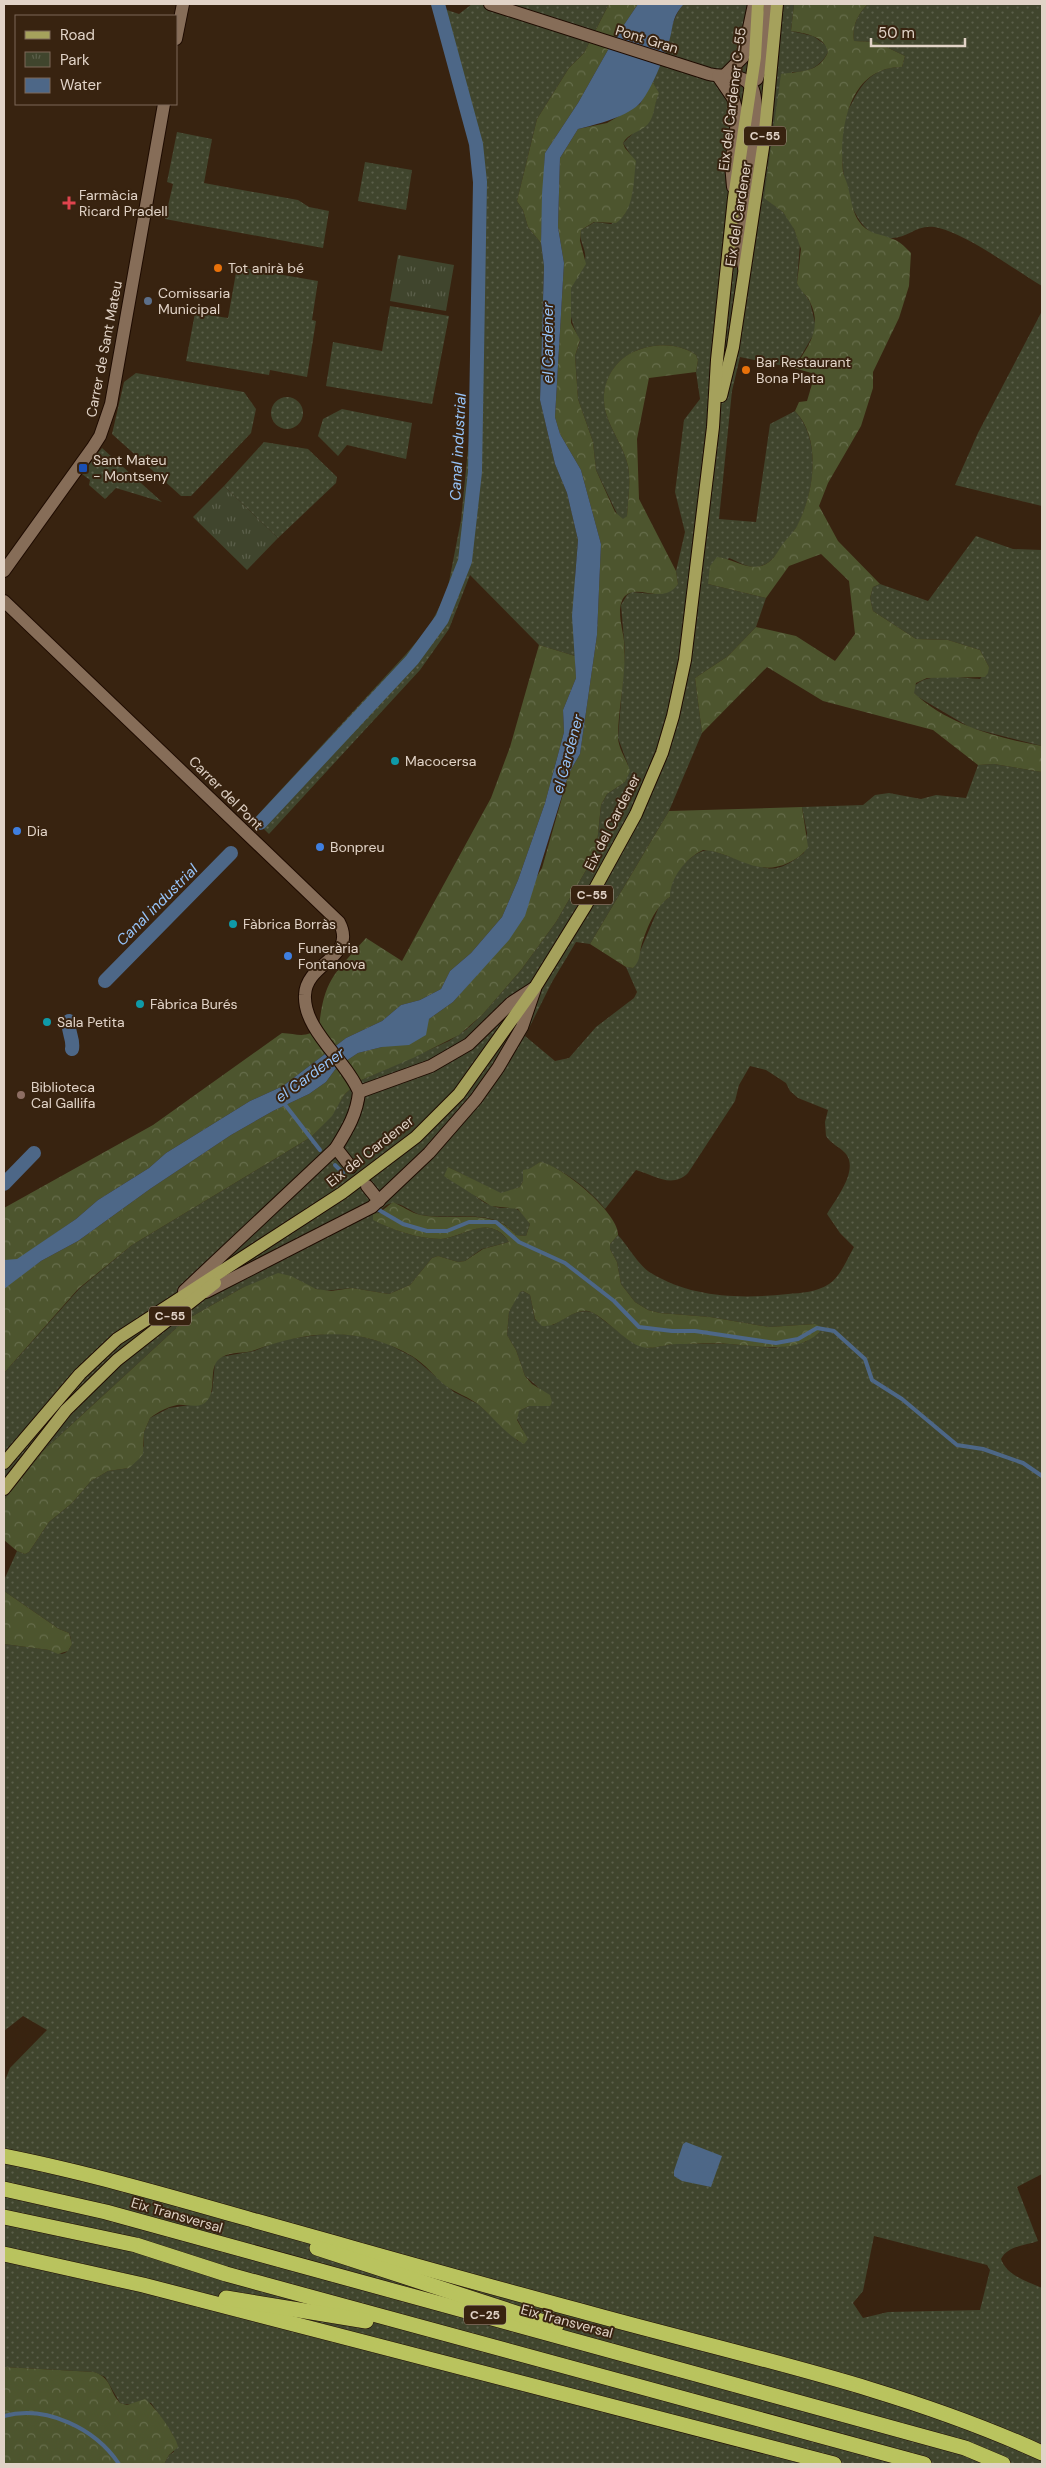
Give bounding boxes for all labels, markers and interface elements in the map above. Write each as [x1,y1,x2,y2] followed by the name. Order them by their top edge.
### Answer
[15,15,178,105] legend
[871,15,965,47] scale bar
[613,21,681,57] street label: Pont Gran
[878,23,915,43] text: 50 m
[60,25,95,45] text: Road
[714,26,750,172] street label: Eix del Cardener C-55
[60,50,90,70] text: Park
[60,75,102,95] text: Water
[744,126,786,146] road number: C-55
[721,160,755,268] street label: Eix del Cardener
[79,186,168,220] place label: Farmàcia Ricard Pradell
[63,197,75,209] marker: Farmàcia Ricard Pradell
[228,259,304,277] place label: Tot anirà bé
[212,262,224,274] marker: Tot anirà bé
[82,279,126,419] street label: Carrer de Sant Mateu
[158,284,230,318] place label: Comissaria Municipal
[142,295,154,307] marker: Comissaria Municipal
[538,302,558,384] water label: el Cardener
[756,353,851,387] place label: Bar Restaurant Bona Plata
[740,364,752,376] marker: Bar Restaurant Bona Plata
[445,392,471,501] water label: Canal industrial
[93,451,169,485] place label: Sant Mateu - Montseny
[77,462,89,474] marker: Sant Mateu - Montseny
[548,712,588,796] water label: el Cardener
[185,752,267,834] street label: Carrer del Pont
[405,752,476,770] place label: Macocersa
[389,755,401,767] marker: Macocersa
[580,771,644,873] street label: Eix del Cardener
[27,822,48,840] place label: Dia
[11,825,23,837] marker: Dia
[330,838,384,856] place label: Bonpreu
[314,841,326,853] marker: Bonpreu
[112,859,203,950] water label: Canal industrial
[571,886,613,904] road number: C-55
[243,915,336,933] place label: Fàbrica Borràs
[227,918,239,930] marker: Fàbrica Borràs
[298,939,365,973] place label: Funerària Fontanova
[282,950,294,962] marker: Funerària Fontanova
[150,995,238,1013] place label: Fàbrica Burés
[134,998,146,1010] marker: Fàbrica Burés
[57,1013,125,1031] place label: Sala Petita
[41,1016,53,1028] marker: Sala Petita
[271,1043,349,1107] water label: el Cardener
[31,1078,95,1112] place label: Biblioteca Cal Gallifa
[15,1089,27,1101] marker: Biblioteca Cal Gallifa
[323,1111,417,1191] street label: Eix del Cardener
[149,1306,191,1325] road number: C-55
[129,2193,225,2237] street label: Eix Transversal
[519,2300,615,2342] street label: Eix Transversal
[464,2306,506,2324] road number: C-25

